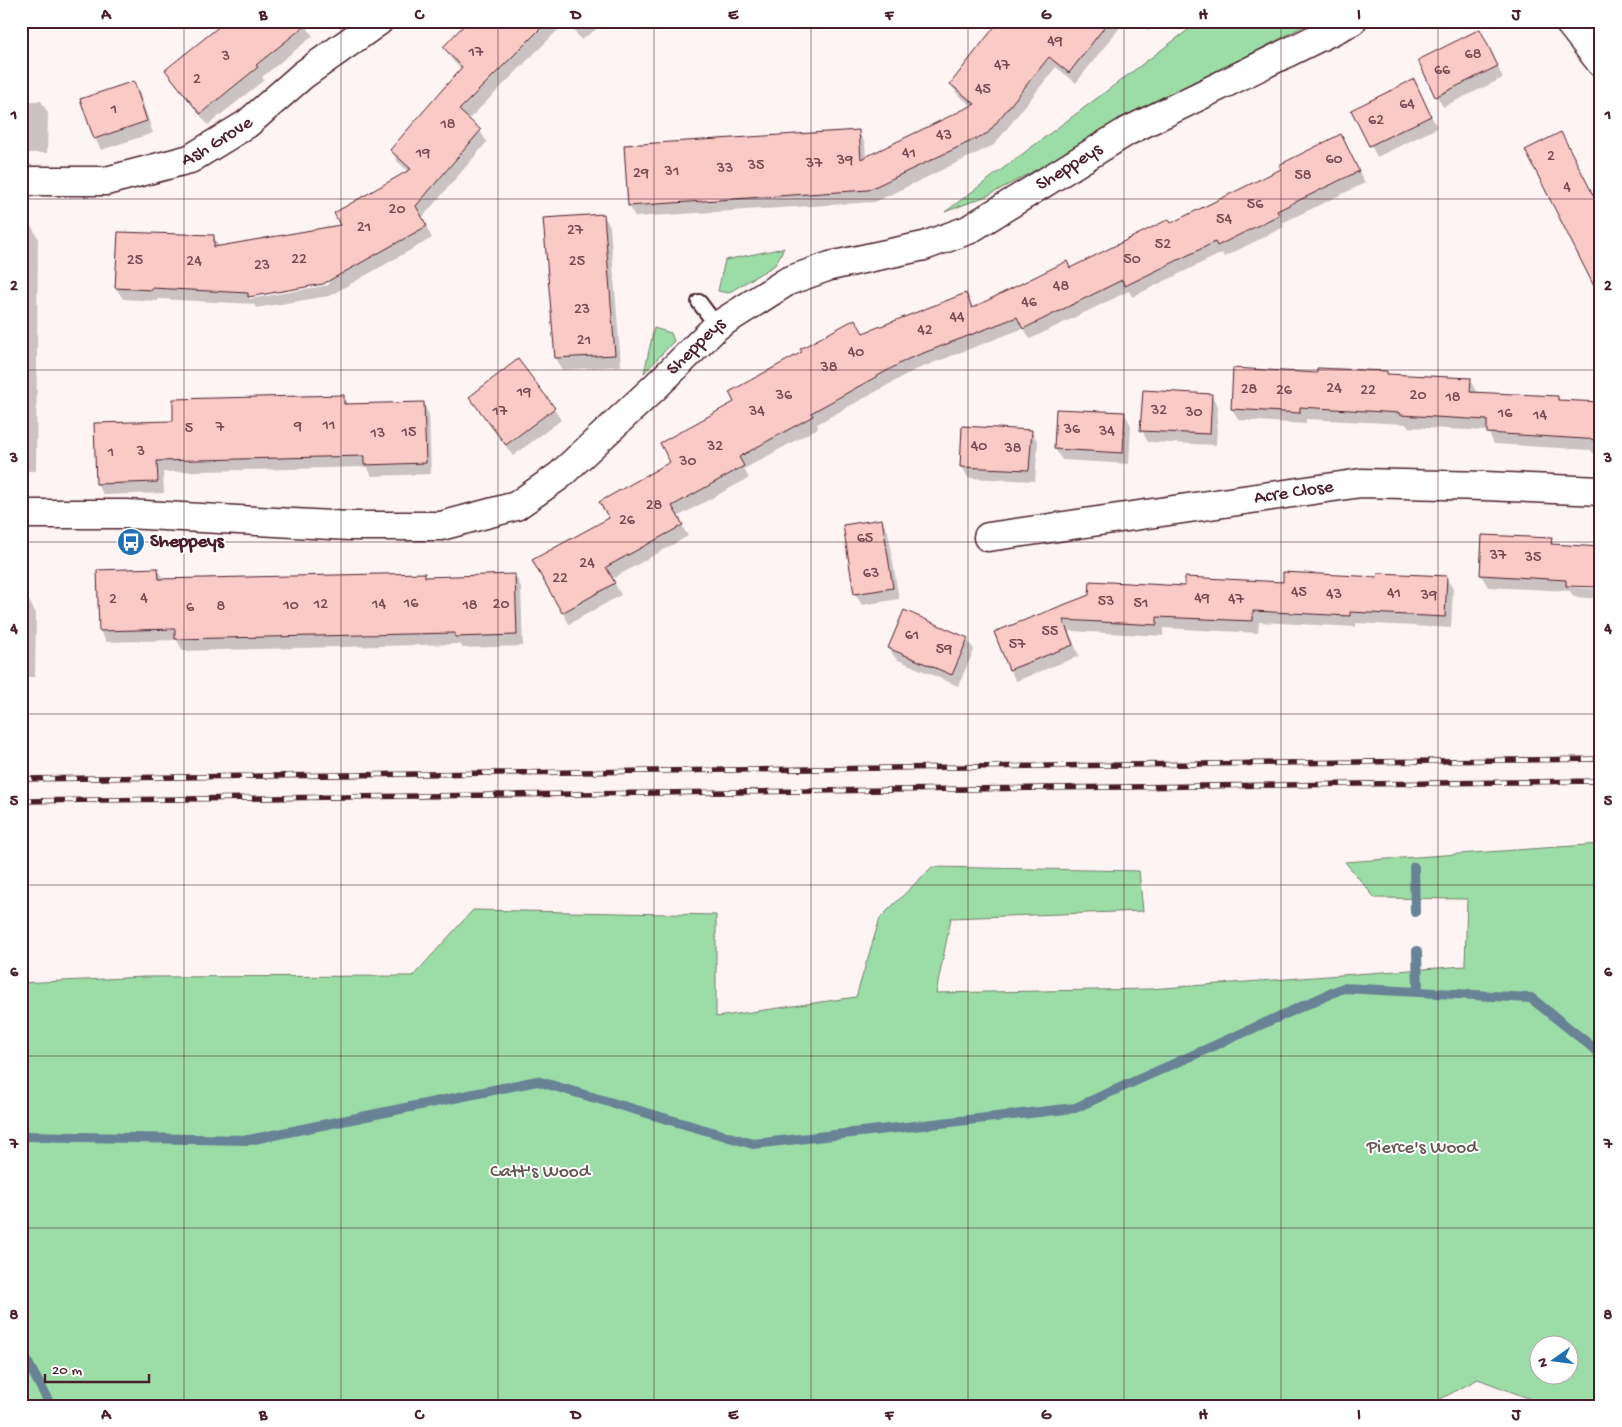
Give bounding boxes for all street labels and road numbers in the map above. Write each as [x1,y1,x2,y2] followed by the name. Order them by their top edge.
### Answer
[180,112,259,172] street label: Ash Grove
[1032,137,1108,196] street label: Sheppeys
[662,312,730,381] street label: Sheppeys
[1253,476,1335,510] street label: Acre Close

